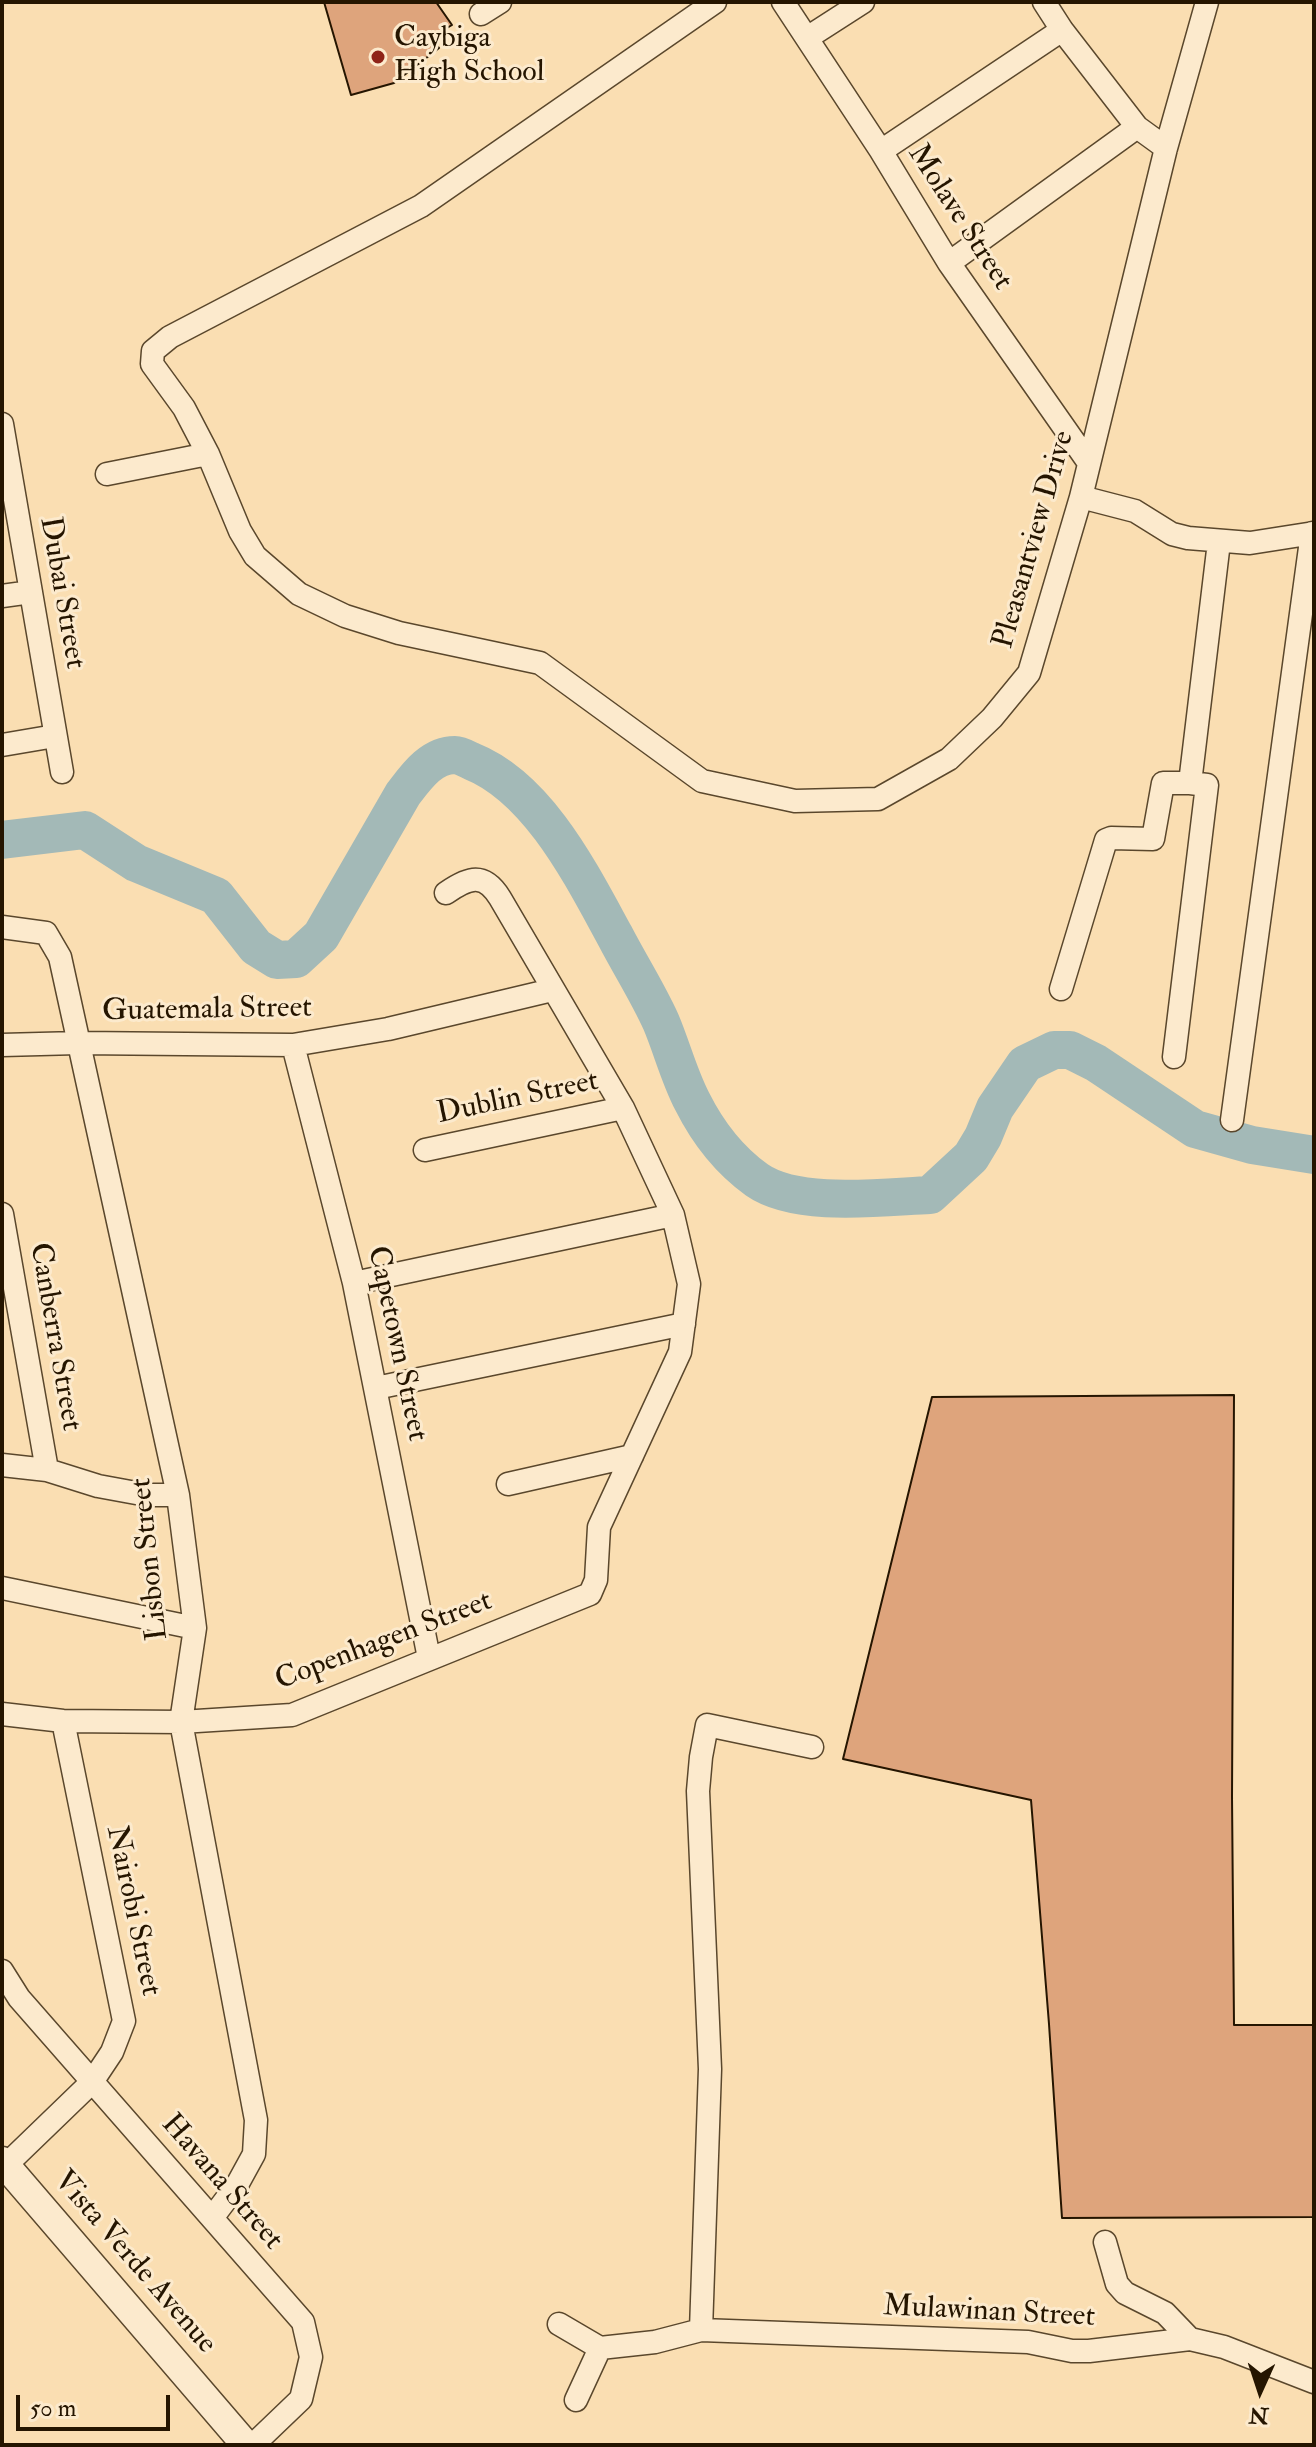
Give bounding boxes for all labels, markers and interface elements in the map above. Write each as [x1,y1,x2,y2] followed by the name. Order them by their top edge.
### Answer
[394,22,544,92] place label: Caybiga High School
[369,48,387,66] marker: Caybiga High School
[899,139,1019,297] street label: Molave Street
[987,427,1083,653] street label: Pleasantview Drive
[30,514,92,672] street label: Dubai Street
[102,991,312,1031] street label: Guatemala Street
[434,1064,602,1134] street label: Dublin Street
[20,1240,88,1434] street label: Canberra Street
[358,1243,434,1445] street label: Capetown Street
[125,1476,177,1642] street label: Lisbon Street
[271,1584,497,1700] street label: Copenhagen Street
[96,1823,168,1999] street label: Nairobi Street
[152,2108,290,2258] street label: Havana Street
[45,2164,223,2362] street label: Vista Verde Avenue
[882,2289,1096,2337] street label: Mulawinan Street
[1220,2351,1300,2431] north arrow
[20,2379,174,2429] scale bar
[30,2393,76,2424] text: 50 m
[1248,2400,1269,2429] text: N

